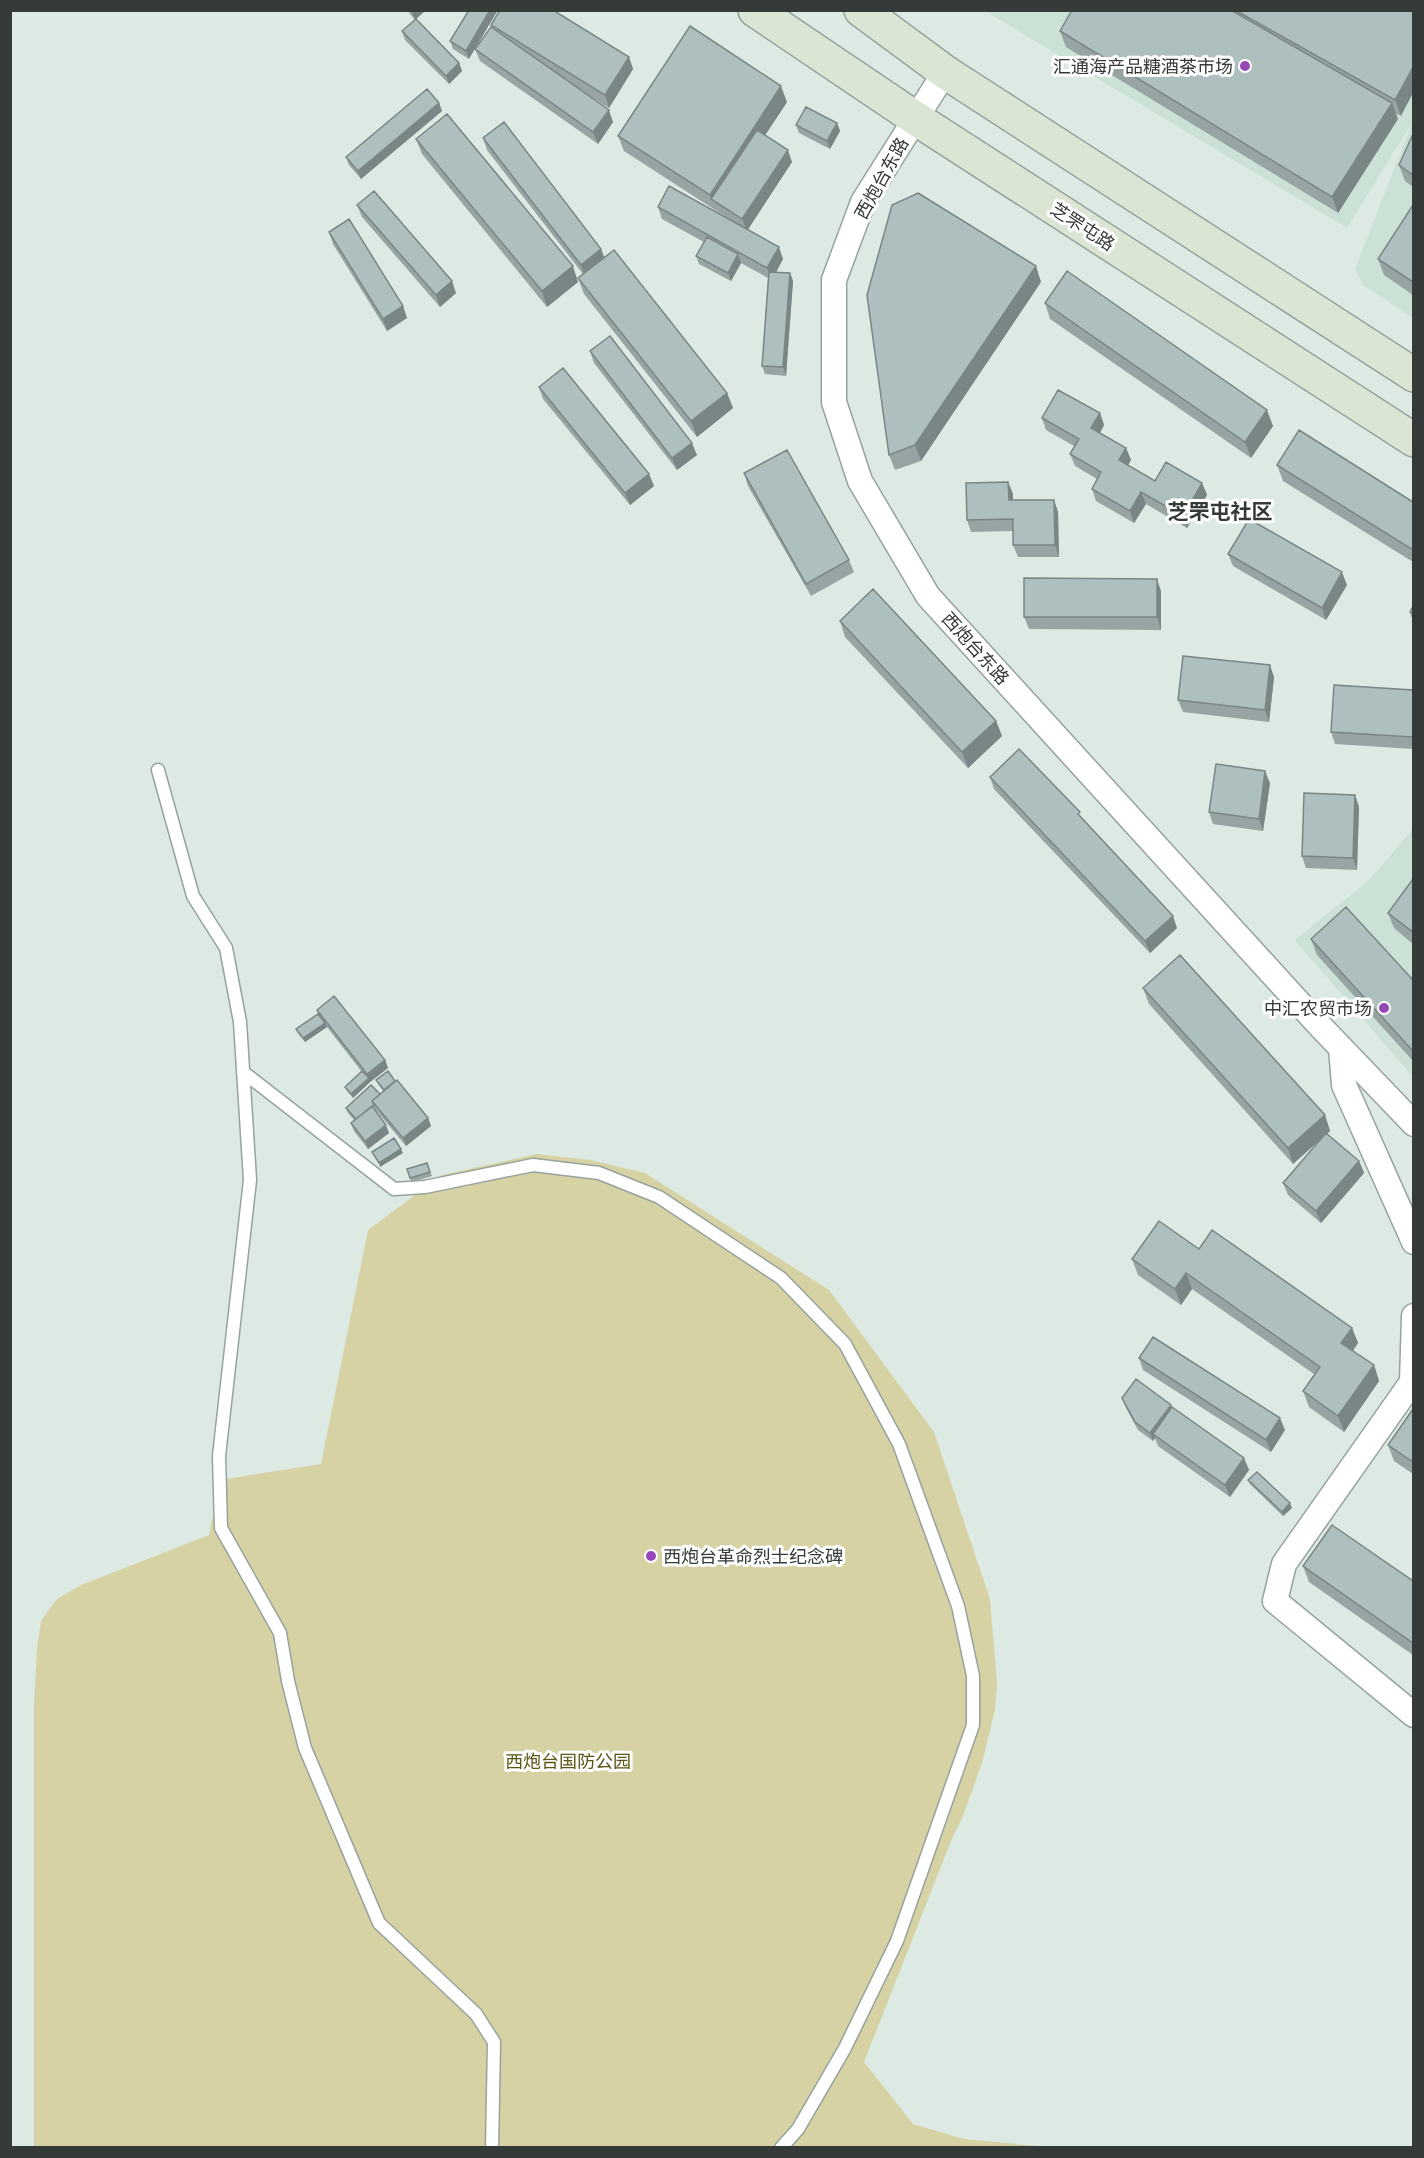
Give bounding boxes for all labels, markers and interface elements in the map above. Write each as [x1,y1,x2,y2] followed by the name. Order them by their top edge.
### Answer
[1053,55,1233,77] place label: 汇通海产品糖酒茶市场
[1238,59,1252,73] marker: 汇通海产品糖酒茶市场
[850,133,912,223] street label: 西炮台东路
[1047,197,1119,255] street label: 芝罘屯路
[1168,498,1273,523] district label: 芝罘屯社区
[938,607,1014,689] street label: 西炮台东路
[1264,997,1372,1019] place label: 中汇农贸市场
[1377,1001,1391,1015] marker: 中汇农贸市场
[663,1545,843,1567] place label: 西炮台革命烈士纪念碑
[644,1549,658,1563] marker: 西炮台革命烈士纪念碑
[505,1750,631,1772] park label: 西炮台国防公园

